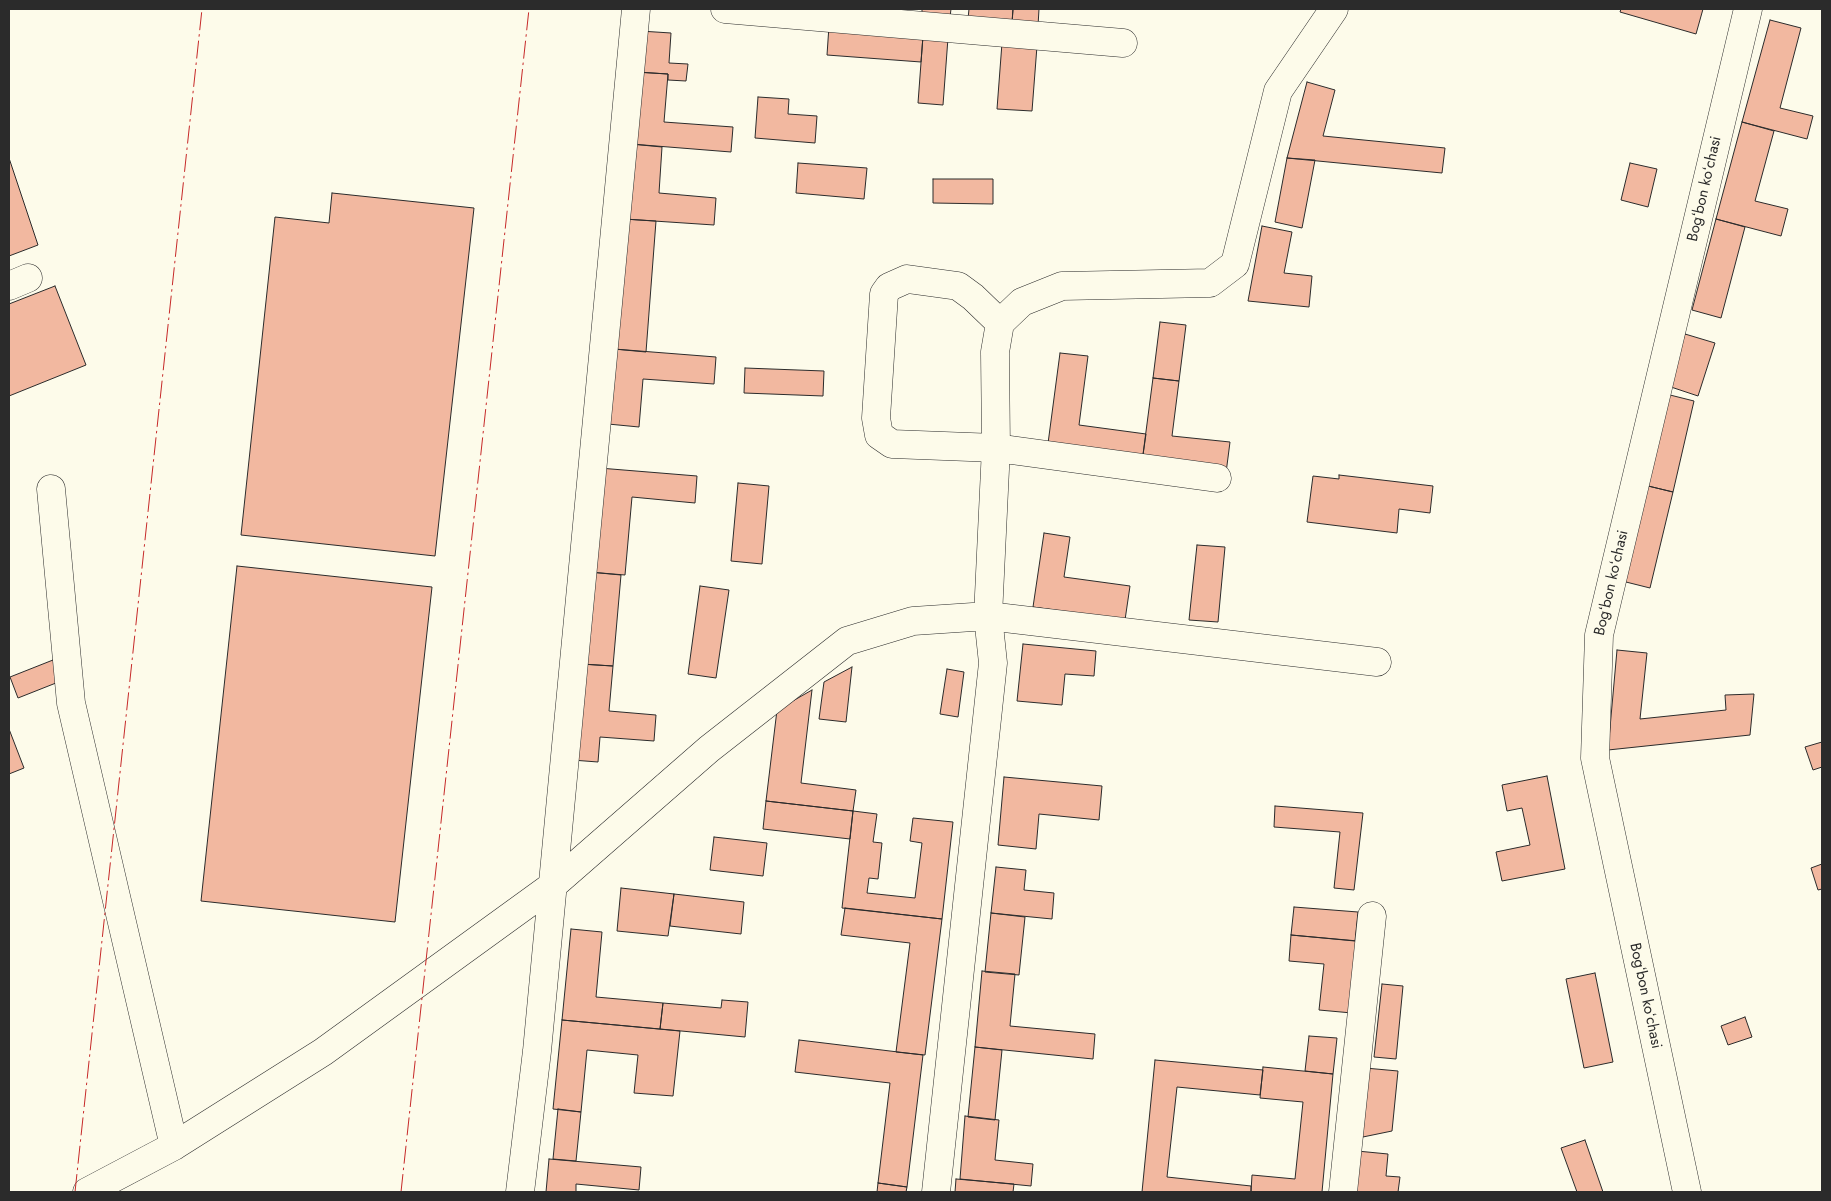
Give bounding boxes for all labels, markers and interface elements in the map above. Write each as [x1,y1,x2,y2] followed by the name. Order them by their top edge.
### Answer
[1684,135,1726,243] street label: Bogʻbon koʻchasi
[1591,529,1633,637] street label: Bogʻbon koʻchasi
[1625,941,1665,1051] street label: Bogʻbon koʻchasi

